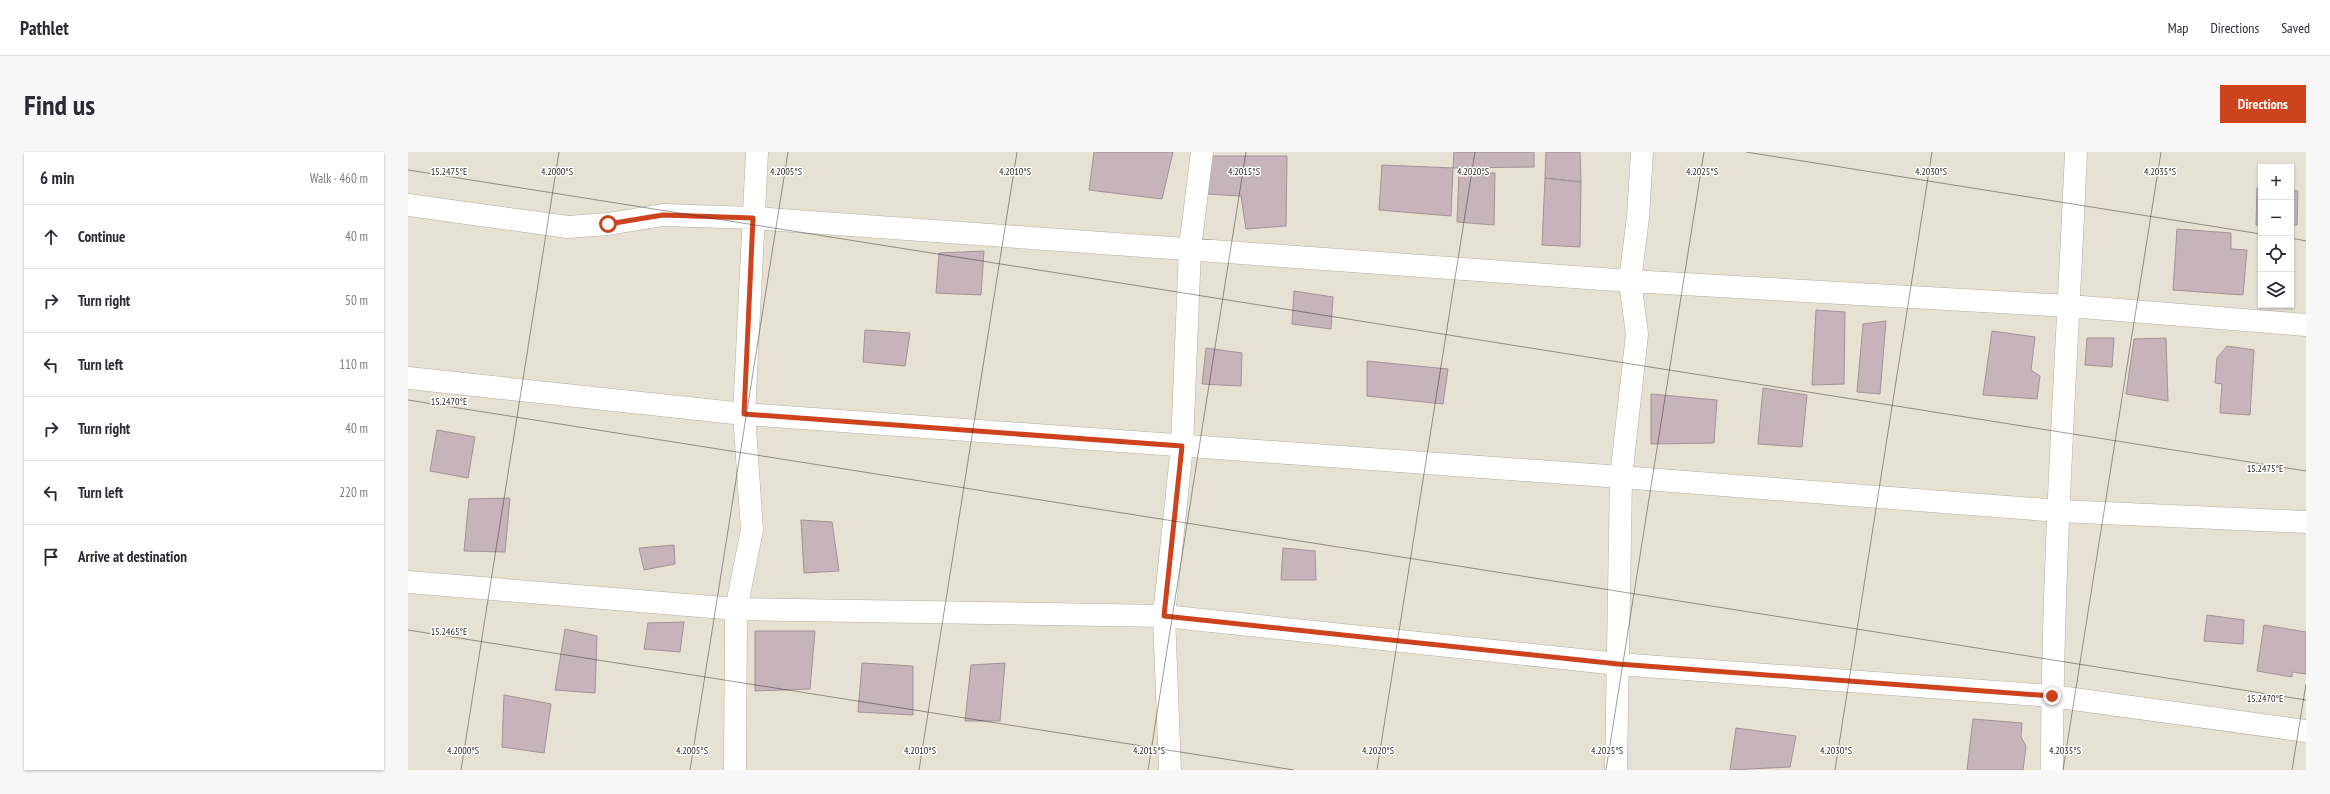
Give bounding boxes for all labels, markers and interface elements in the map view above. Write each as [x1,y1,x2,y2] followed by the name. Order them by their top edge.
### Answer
[20,16,69,40] text: Pathlet
[2168,19,2188,37] text: Map
[2210,19,2259,37] text: Directions
[2281,19,2310,37] text: Saved
[2220,85,2306,123] button: Directions
[24,86,95,123] text: Find us
[2258,164,2294,308] map controls
[2258,164,2294,200] button: +
[431,165,467,178] text: 15.2475°E
[541,165,573,178] text: 4.2000°S
[770,165,802,178] text: 4.2005°S
[999,165,1031,178] text: 4.2010°S
[1228,165,1260,178] text: 4.2015°S
[1457,165,1489,178] text: 4.2020°S
[1686,165,1718,178] text: 4.2025°S
[1915,165,1947,178] text: 4.2030°S
[2144,165,2176,178] text: 4.2035°S
[40,167,74,189] text: 6 min
[310,170,368,187] text: Walk · 460 m
[2258,200,2294,236] button: −
[599,215,617,233] route start
[40,226,62,248] icon: ahead
[78,227,125,246] text: Continue
[345,228,368,245] text: 40 m
[2258,236,2294,272] button: locate
[2258,272,2294,308] button: layers
[40,290,62,312] icon: right
[78,291,130,310] text: Turn right
[345,292,368,309] text: 50 m
[40,354,62,376] icon: left
[78,355,123,374] text: Turn left
[339,356,368,373] text: 110 m
[431,395,467,408] text: 15.2470°E
[40,418,62,440] icon: right
[78,419,130,438] text: Turn right
[345,420,368,437] text: 40 m
[2247,462,2283,475] text: 15.2475°E
[40,482,62,504] icon: left
[78,483,123,502] text: Turn left
[339,484,368,501] text: 220 m
[40,546,62,568] icon: arrive
[78,547,187,566] text: Arrive at destination
[431,625,467,638] text: 15.2465°E
[2043,687,2061,705] route end
[2247,692,2283,705] text: 15.2470°E
[447,744,479,757] text: 4.2000°S
[676,744,708,757] text: 4.2005°S
[904,744,936,757] text: 4.2010°S
[1133,744,1165,757] text: 4.2015°S
[1362,744,1394,757] text: 4.2020°S
[1591,744,1623,757] text: 4.2025°S
[1820,744,1852,757] text: 4.2030°S
[2049,744,2081,757] text: 4.2035°S

